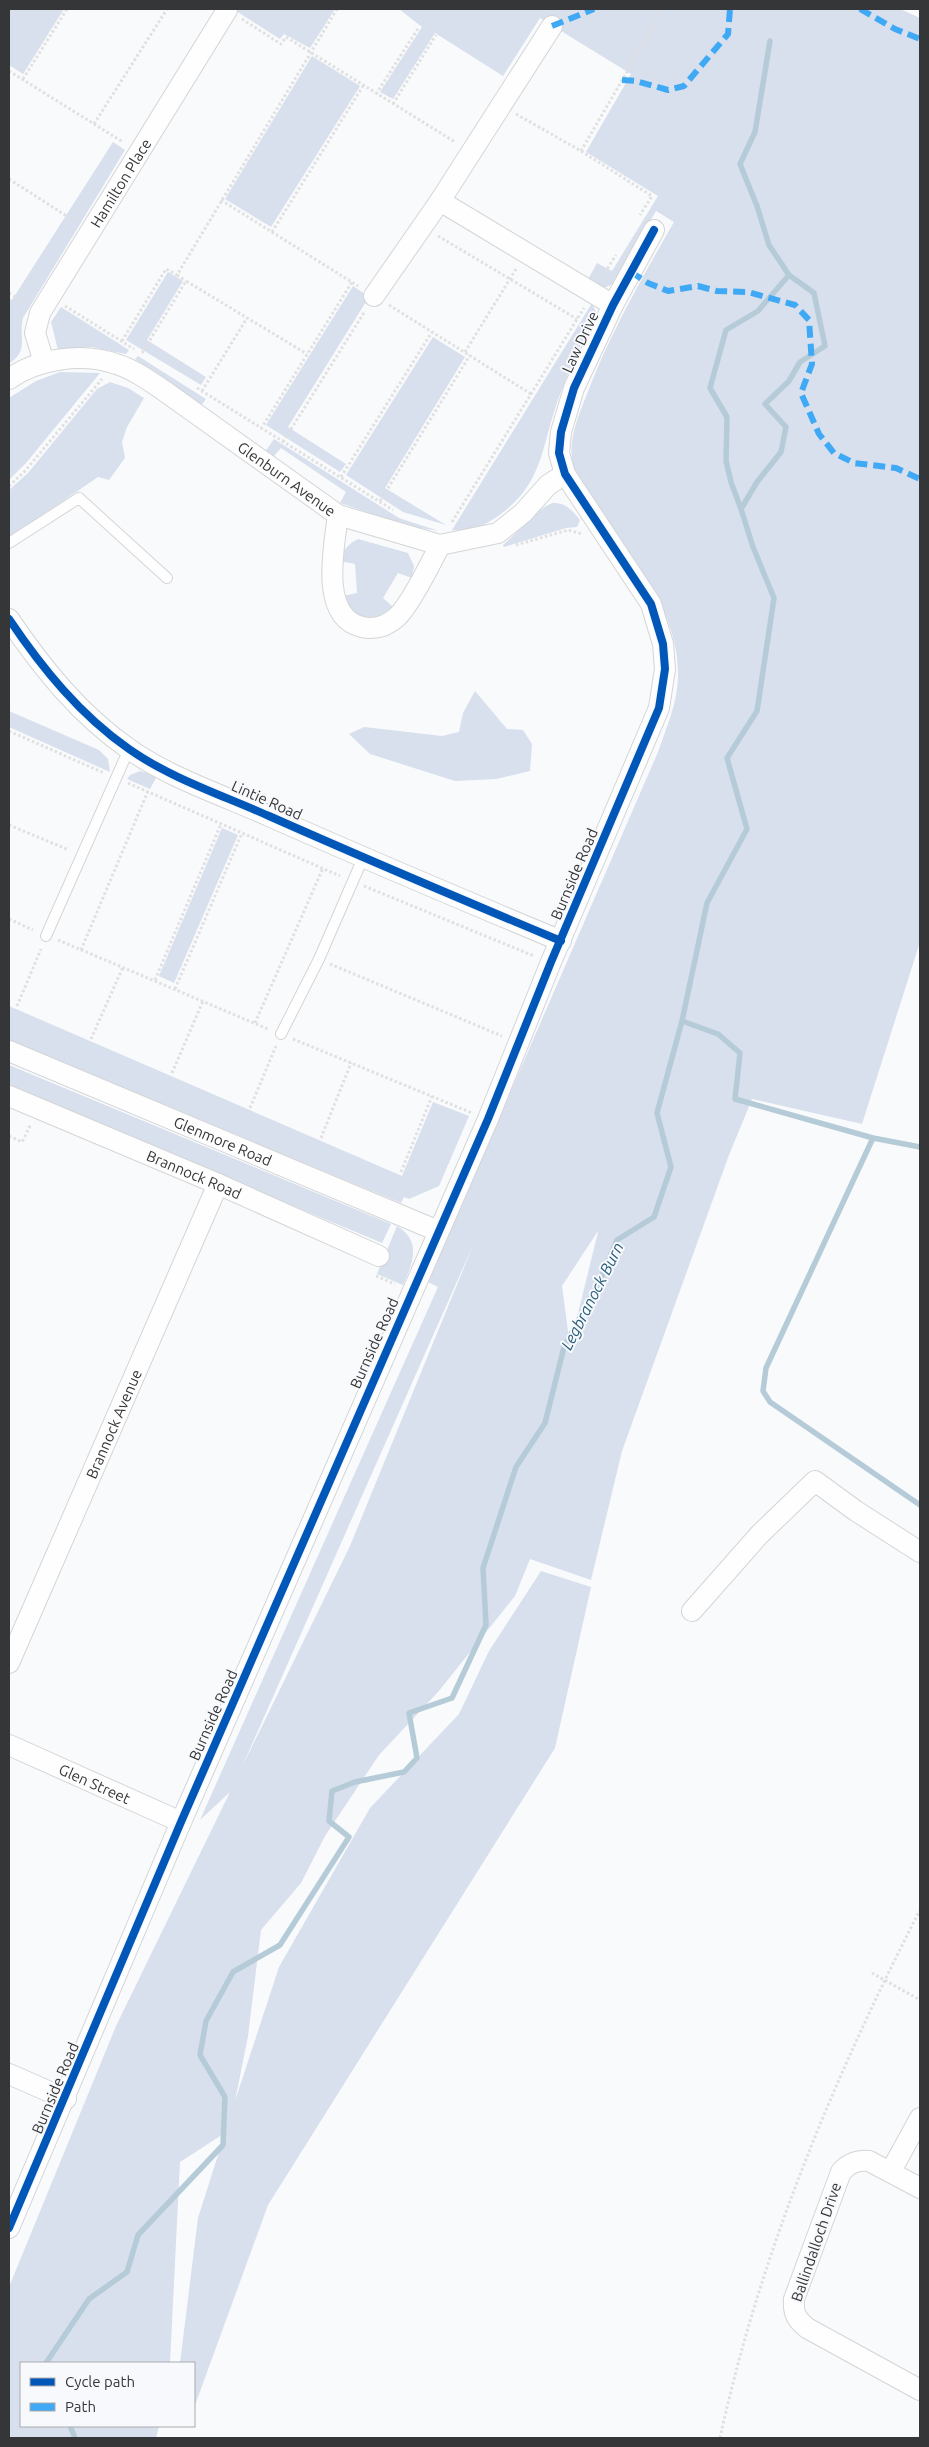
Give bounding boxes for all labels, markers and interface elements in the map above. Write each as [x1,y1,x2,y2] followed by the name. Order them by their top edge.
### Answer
[87,135,154,230] street label: Hamilton Place
[558,309,602,375] street label: Law Drive
[235,438,339,519] street label: Glenburn Avenue
[229,777,305,823] street label: Lintie Road
[547,826,601,922] street label: Burnside Road
[171,1113,274,1169] street label: Glenmore Road
[144,1146,244,1202] street label: Brannock Road
[557,1239,627,1353] water label: Legbranock Burn
[346,1295,402,1391] street label: Burnside Road
[82,1367,145,1481] street label: Brannock Avenue
[185,1667,241,1763] street label: Burnside Road
[57,1760,133,1807] street label: Glen Street
[28,2040,82,2136] street label: Burnside Road
[788,2180,844,2304] street label: Ballindalloch Drive
[20,2362,195,2427] legend
[65,2373,135,2390] text: Cycle path
[65,2398,96,2415] text: Path

